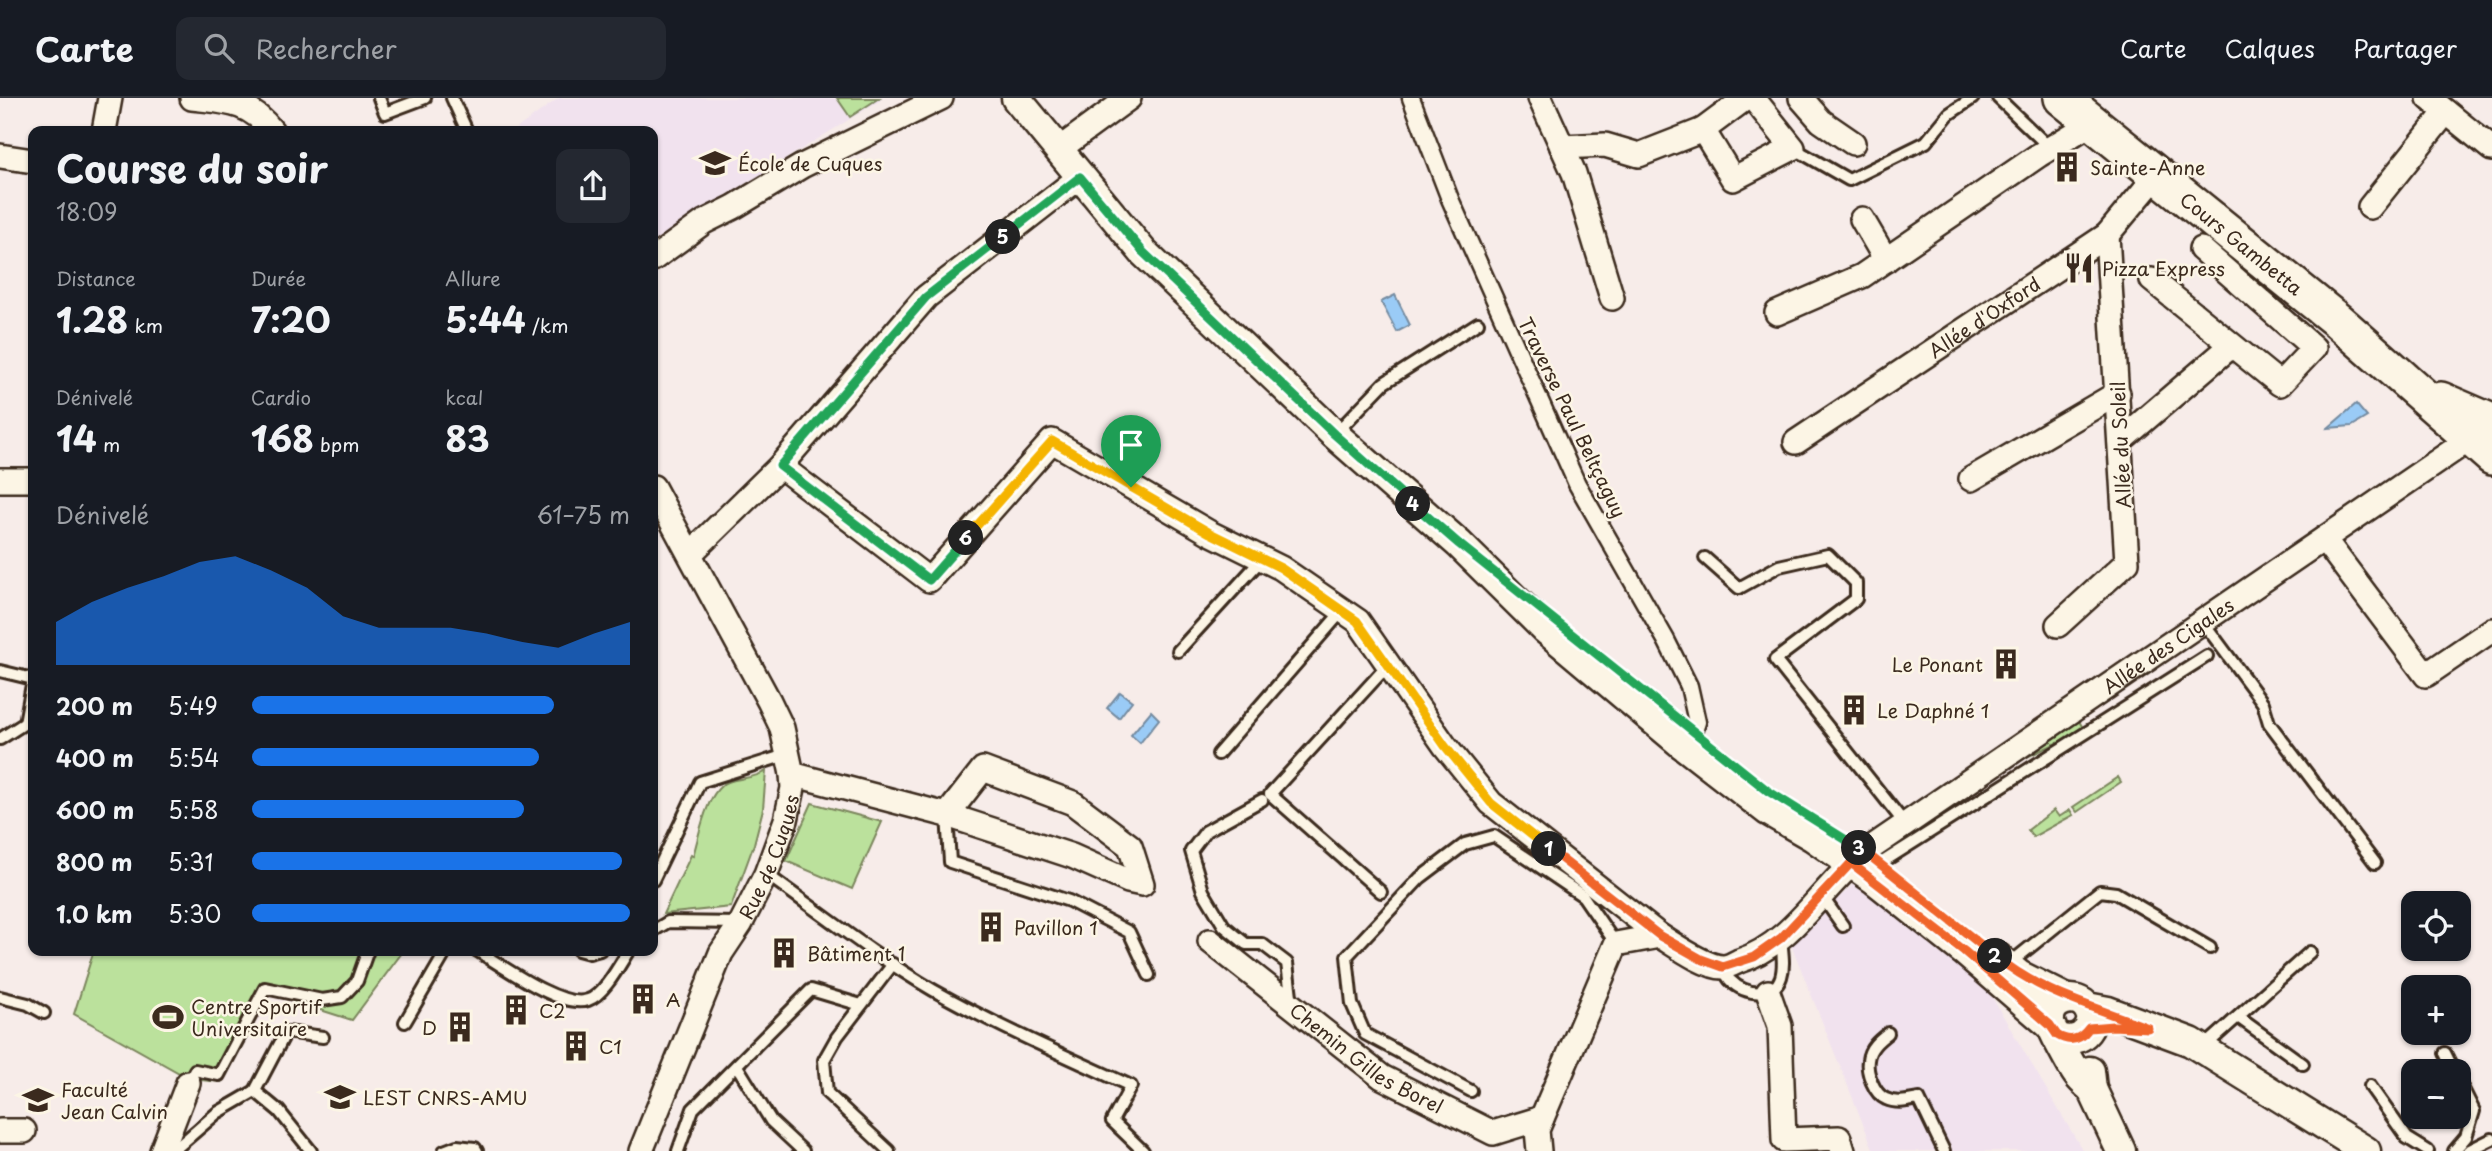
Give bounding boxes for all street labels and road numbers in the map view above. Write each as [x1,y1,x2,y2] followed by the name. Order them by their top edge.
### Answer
[2174,185,2310,302] street label: Cours Gambetta
[1923,269,2046,364] street label: Allée d'Oxford
[1512,312,1634,522] street label: Traverse Paul Beltçaguy
[2103,381,2137,509] street label: Allée du Soleil
[2097,591,2239,700] street label: Allée des Cigales
[731,792,805,924] street label: Rue de Cuques
[1284,996,1448,1120] street label: Chemin Gilles Borel

